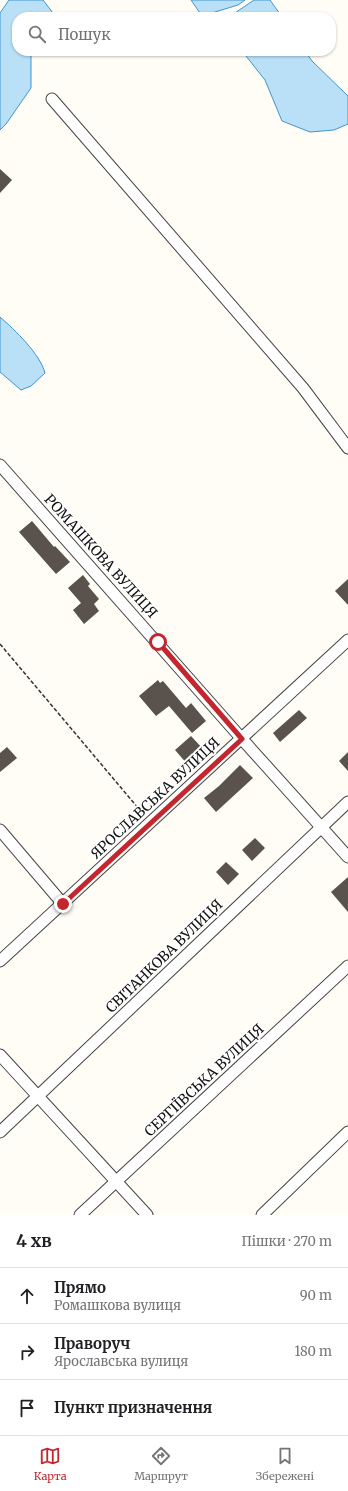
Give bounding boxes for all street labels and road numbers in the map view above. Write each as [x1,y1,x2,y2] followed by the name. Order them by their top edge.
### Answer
[41,490,161,622] street label: РОМАШКОВА ВУЛИЦЯ
[87,733,223,863] street label: ЯРОСЛАВСЬКА ВУЛИЦЯ
[102,896,226,1016] street label: СВІТАНКОВА ВУЛИЦЯ
[140,1020,268,1140] street label: СЕРГІЇВСЬКА ВУЛИЦЯ

